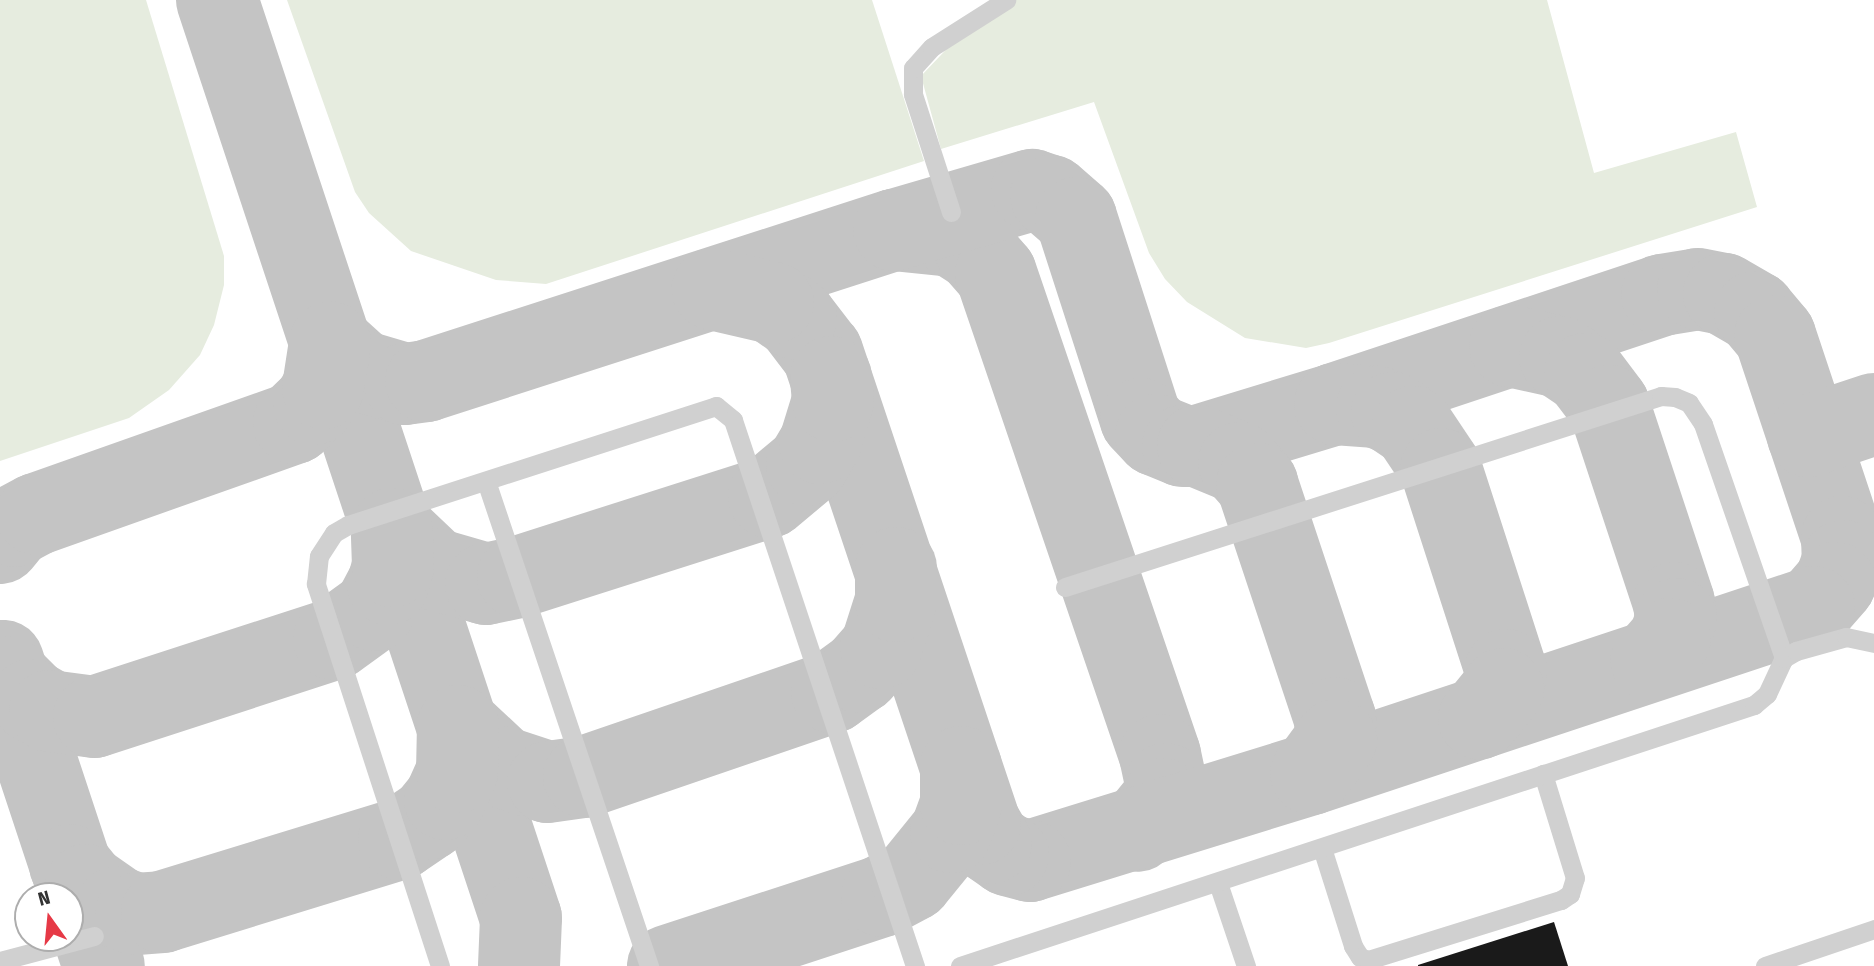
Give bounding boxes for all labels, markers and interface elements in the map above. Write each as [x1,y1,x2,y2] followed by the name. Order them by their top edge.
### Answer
[14,882,84,952] north arrow
[35,886,52,911] text: N

